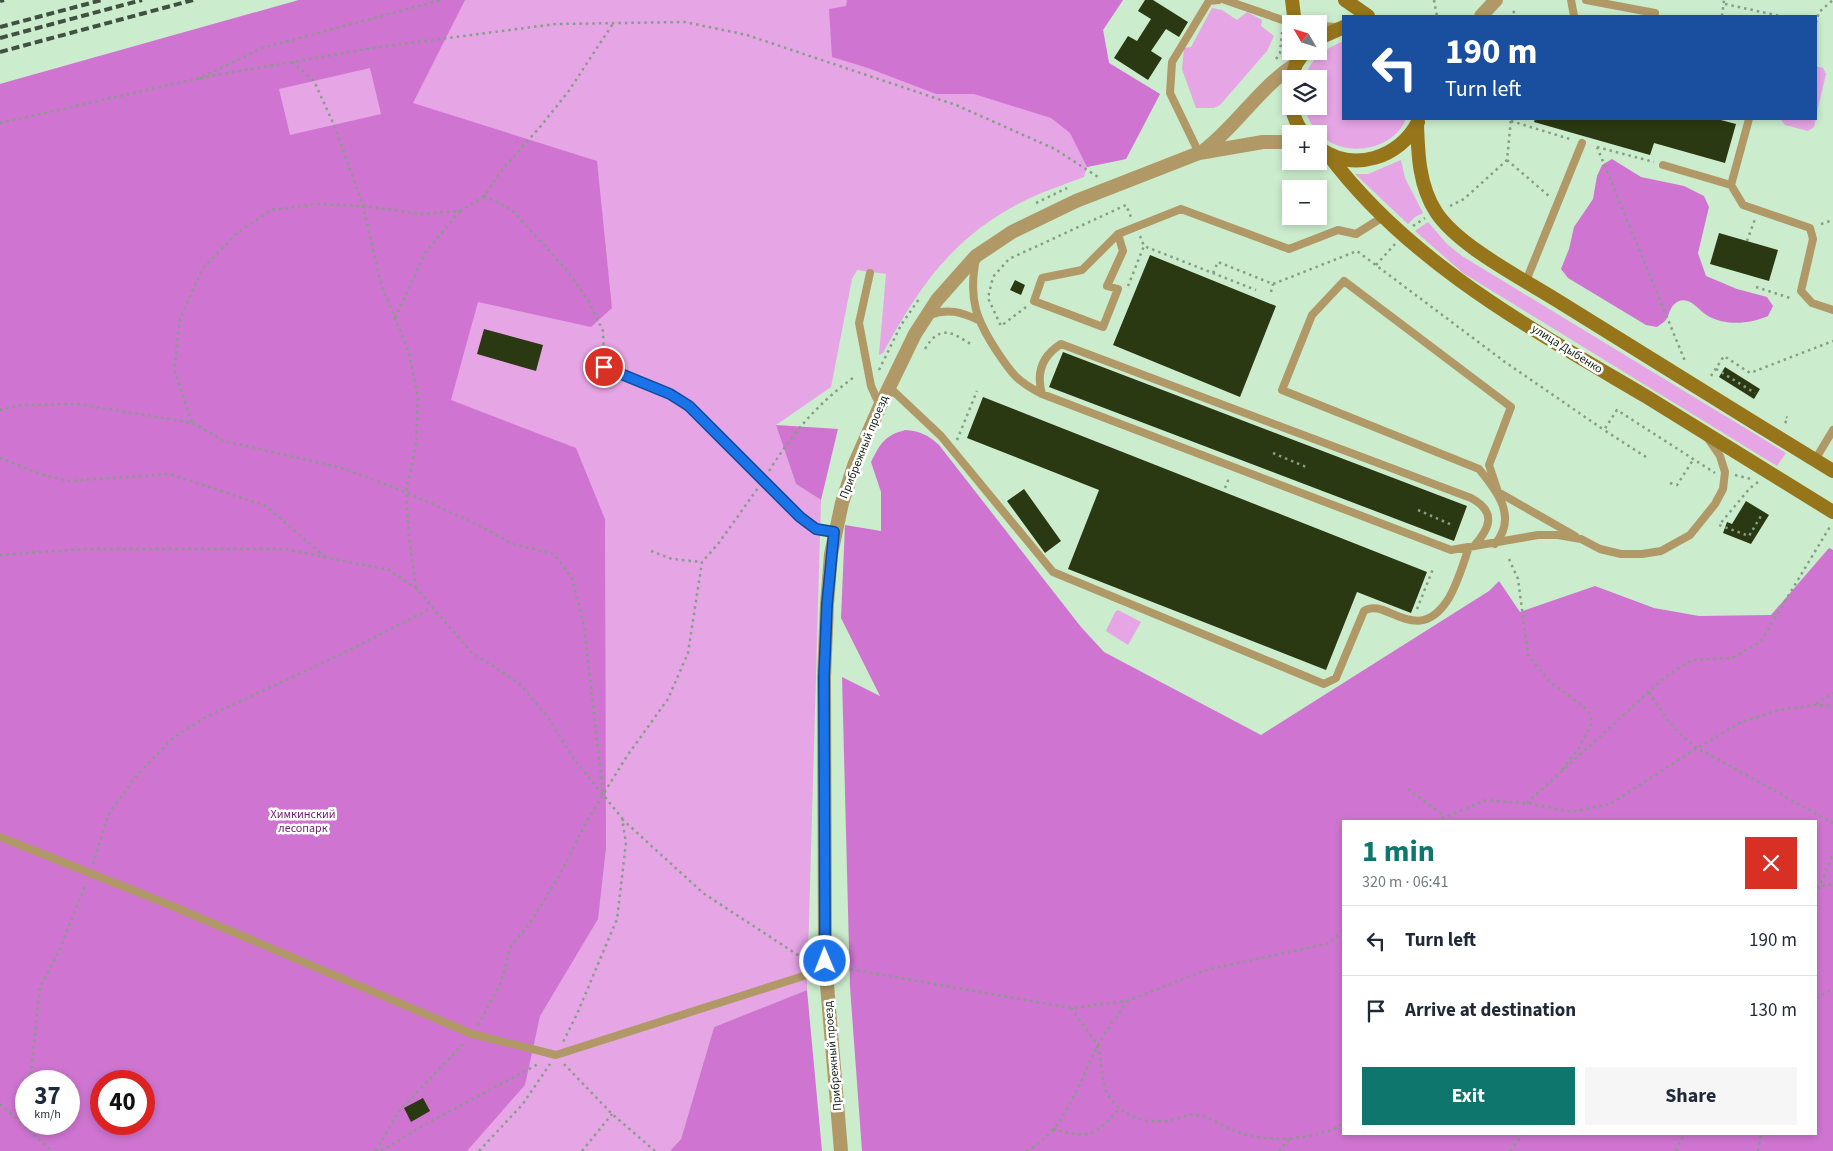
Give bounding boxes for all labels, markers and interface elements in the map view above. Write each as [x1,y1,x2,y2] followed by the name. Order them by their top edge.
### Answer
[1282,15,1328,60] north arrow
[1282,15,1327,225] map controls
[1445,27,1537,77] text: 190 m
[1362,35,1427,100] icon: left
[1282,70,1327,115] button: layers
[1445,73,1521,105] text: Turn left
[1282,125,1327,170] button: +
[1282,180,1327,225] button: −
[1528,320,1606,378] street label: улица Дыбенко
[583,346,625,388] pin
[590,353,618,381] icon: arrive
[835,392,893,501] street label: Прибрежный проезд
[271,806,335,837] park label: Химкинский лесопарк
[1362,830,1435,873] text: 1 min
[1745,837,1797,889] button: close
[1362,871,1449,893] text: 320 m · 06:41
[1362,927,1390,955] icon: left
[1405,927,1476,954] text: Turn left
[1749,927,1797,954] text: 190 m
[798,934,850,986] position arrow
[1362,997,1390,1025] icon: arrive
[1405,997,1576,1024] text: Arrive at destination
[1749,997,1797,1024] text: 130 m
[820,1000,846,1112] street label: Прибрежный проезд
[1362,1067,1575,1125] button: Exit
[1585,1067,1797,1125] button: Share
[90,1070,155,1135] speed limit sign: 40
[34,1078,61,1114] text: 37
[34,1106,61,1123] text: km/h

